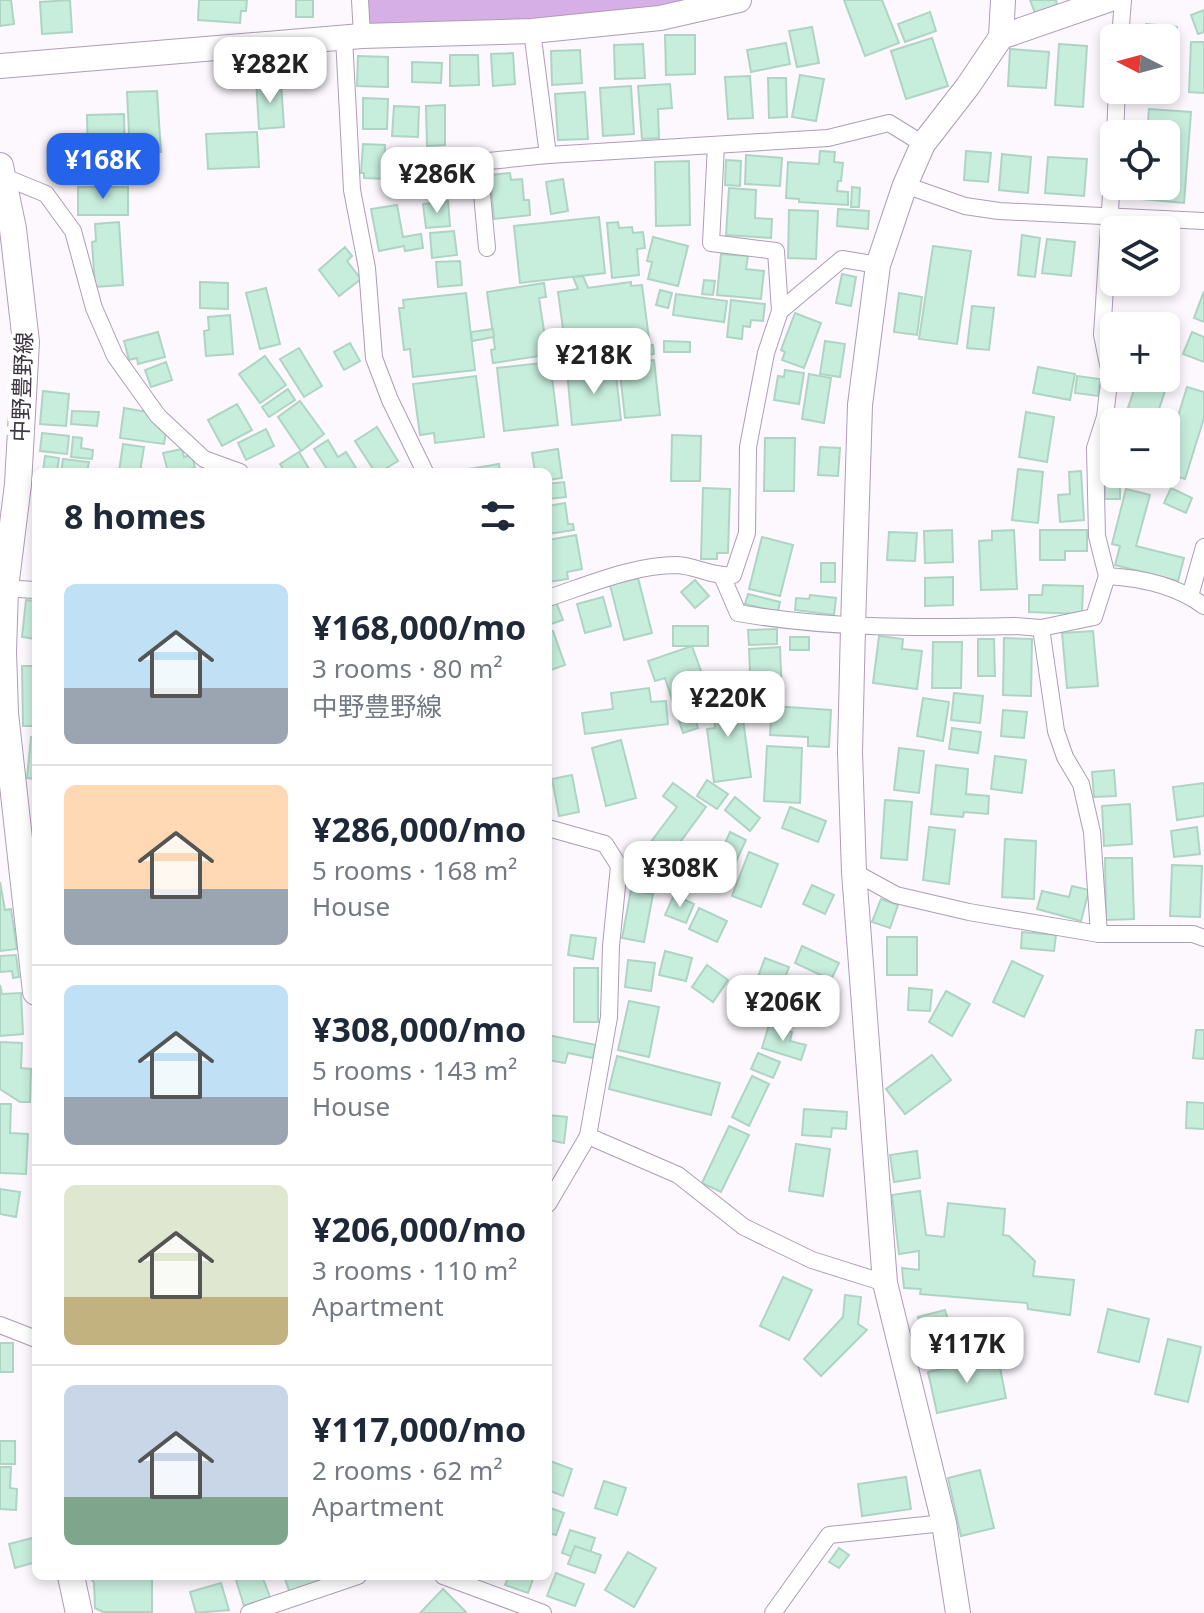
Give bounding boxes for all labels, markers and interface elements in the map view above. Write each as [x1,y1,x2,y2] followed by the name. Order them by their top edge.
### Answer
[1100,24,1180,104] north arrow
[1100,24,1180,488] map controls
[214,37,326,105] pin: ¥282K
[232,45,308,81] text: ¥282K
[1100,120,1180,200] button: locate
[47,133,159,201] pin: ¥168K
[65,141,141,177] text: ¥168K
[381,147,493,215] pin: ¥286K
[399,155,475,191] text: ¥286K
[1100,216,1180,296] button: layers
[1100,312,1180,392] button: +
[538,328,650,396] pin: ¥218K
[4,331,38,442] street label: 中野豊野線
[556,336,632,372] text: ¥218K
[1100,408,1180,488] button: −
[64,493,206,539] text: 8 homes
[476,494,520,538] icon: filters
[312,604,526,650] text: ¥168,000/mo
[128,616,224,712] icon: home
[312,650,502,686] text: 3 rooms · 80 m²
[672,671,784,739] pin: ¥220K
[690,679,766,715] text: ¥220K
[312,688,442,724] text: 中野豊野線
[312,806,526,852] text: ¥286,000/mo
[128,817,224,913] icon: home
[624,841,736,909] pin: ¥308K
[642,849,718,885] text: ¥308K
[312,852,517,888] text: 5 rooms · 168 m²
[312,888,390,924] text: House
[727,975,839,1043] pin: ¥206K
[745,983,821,1019] text: ¥206K
[312,1006,526,1052] text: ¥308,000/mo
[128,1017,224,1113] icon: home
[312,1052,517,1088] text: 5 rooms · 143 m²
[312,1088,390,1124] text: House
[312,1206,526,1252] text: ¥206,000/mo
[128,1217,224,1313] icon: home
[312,1252,517,1288] text: 3 rooms · 110 m²
[312,1288,444,1324] text: Apartment
[911,1317,1023,1385] pin: ¥117K
[929,1325,1005,1361] text: ¥117K
[312,1406,526,1452] text: ¥117,000/mo
[128,1417,224,1513] icon: home
[312,1452,502,1488] text: 2 rooms · 62 m²
[312,1488,444,1524] text: Apartment

